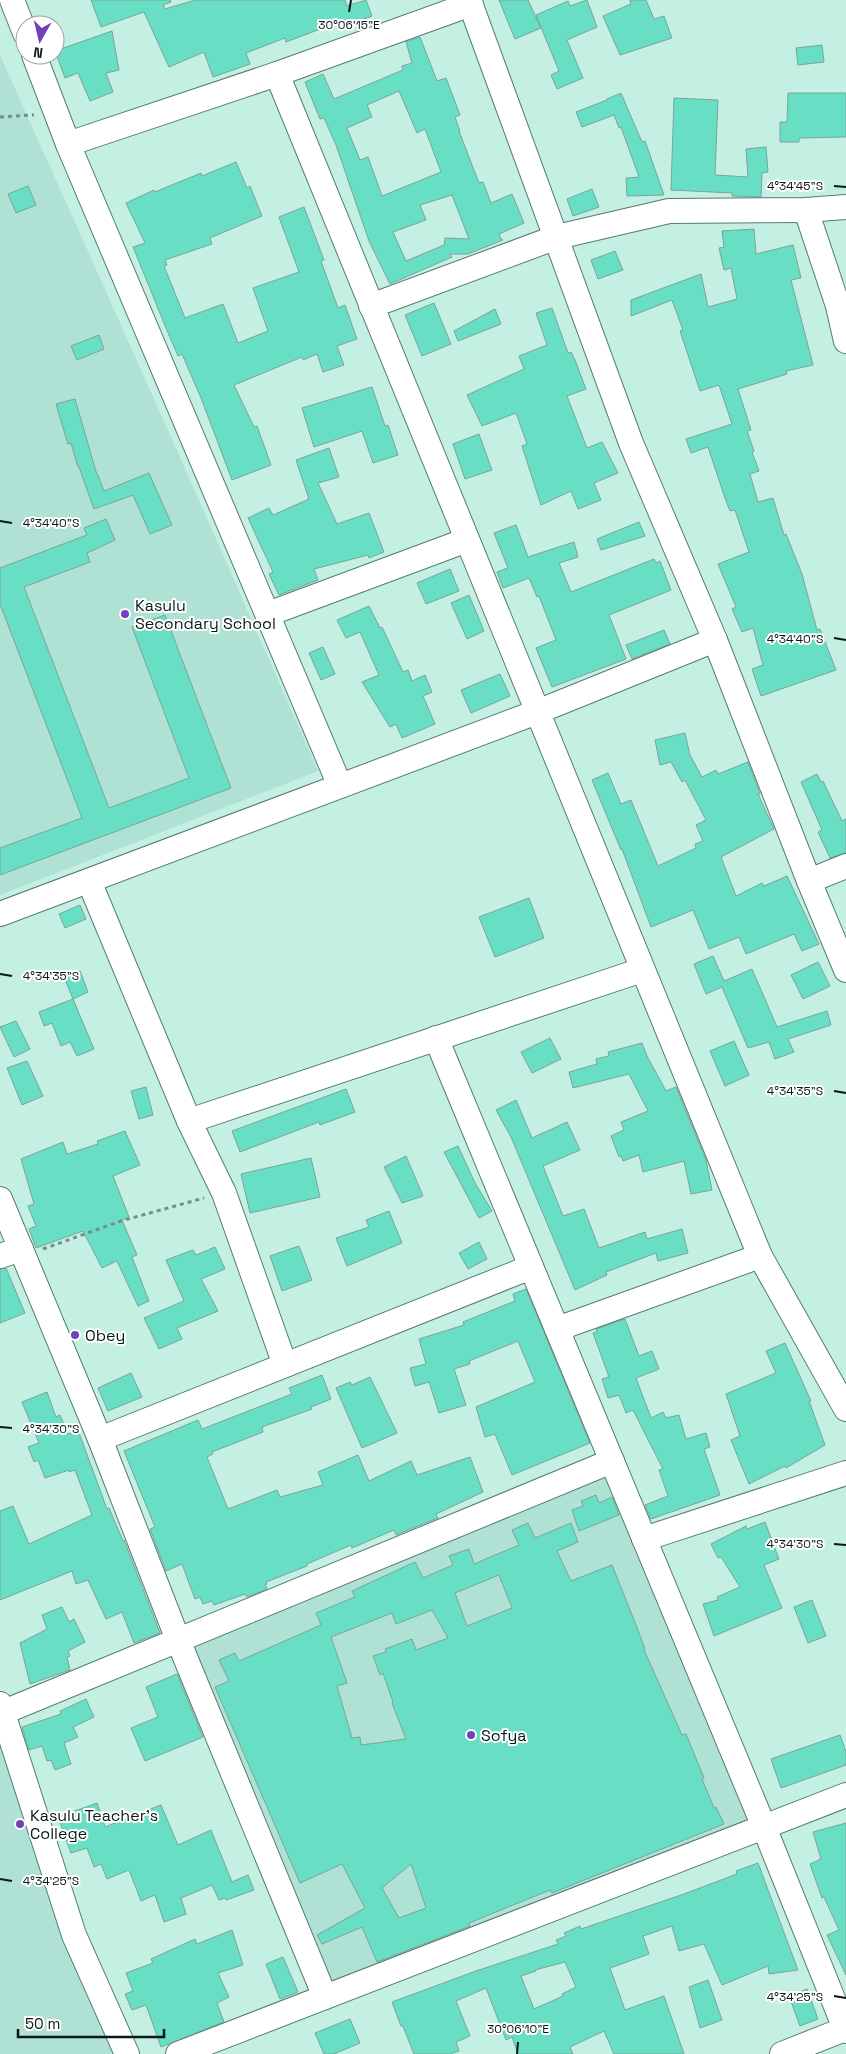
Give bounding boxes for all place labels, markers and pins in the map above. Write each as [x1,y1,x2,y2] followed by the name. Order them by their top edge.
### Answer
[135,595,276,634] place label: Kasulu Secondary School
[119,608,131,620] marker: Kasulu Secondary School
[85,1325,125,1346] place label: Obey
[69,1329,81,1341] marker: Obey
[481,1725,526,1746] place label: Sofya
[465,1729,477,1741] marker: Sofya
[30,1805,158,1844] place label: Kasulu Teacher's College
[14,1818,26,1830] marker: Kasulu Teacher's College

